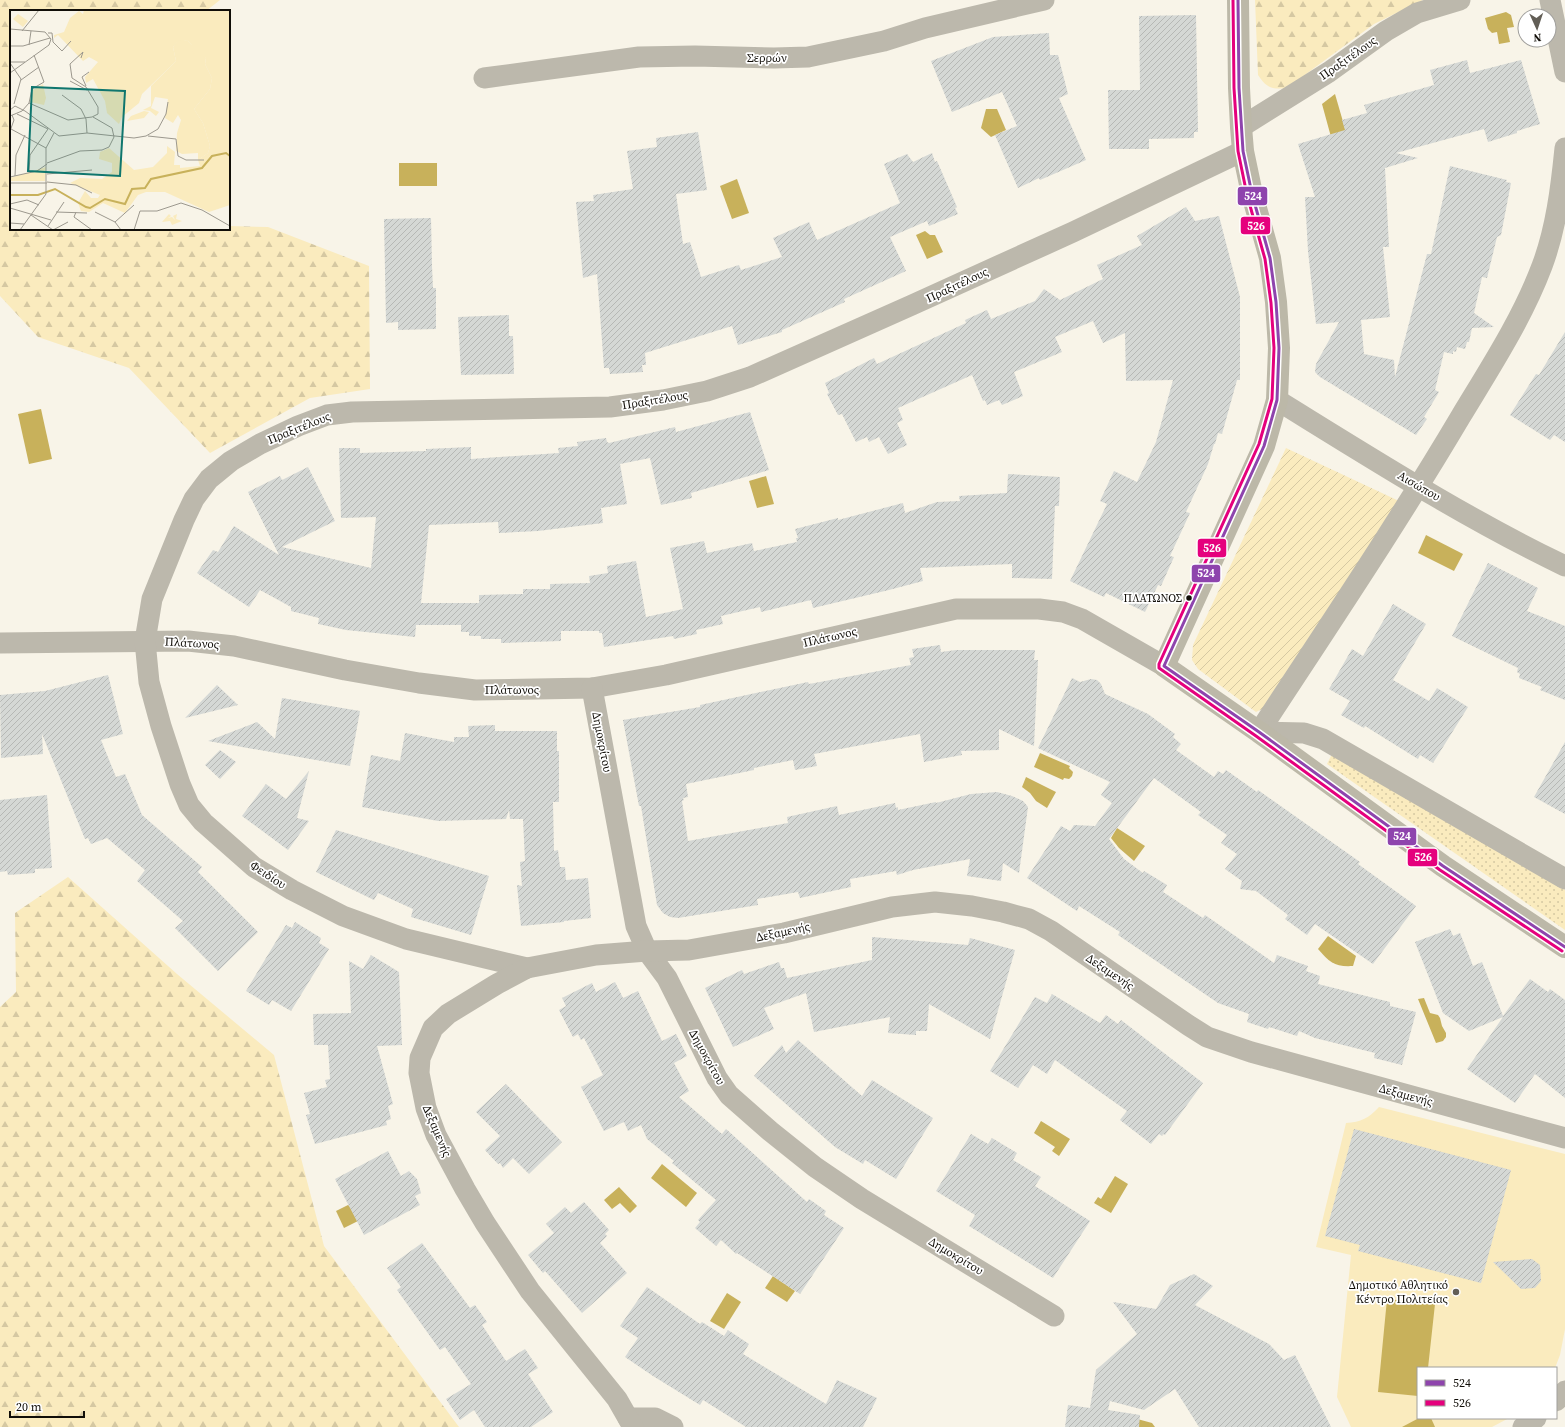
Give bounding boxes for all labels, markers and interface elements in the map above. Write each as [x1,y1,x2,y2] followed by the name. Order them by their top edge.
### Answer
[1517,8,1557,48] north arrow
[10,10,230,230] inset map
[1533,30,1542,45] text: N
[1316,32,1380,84] street label: Πραξιτέλους
[747,50,787,66] street label: Σερρών
[1237,186,1268,206] line badge: 524
[1244,189,1262,204] text: 524
[1240,216,1271,235] line badge: 526
[1247,219,1265,234] text: 526
[923,263,991,306] street label: Πραξιτέλους
[621,387,690,413] street label: Πραξιτέλους
[265,408,333,448] street label: Πραξιτέλους
[1395,467,1443,505] street label: Αισώπου
[1197,538,1227,558] line badge: 526
[1203,541,1221,556] text: 526
[1191,564,1221,583] line badge: 524
[1197,566,1215,581] text: 524
[1124,591,1182,606] place label: ΠΛΑΤΩΝΟΣ
[1184,593,1194,603] marker: ΠΛΑΤΩΝΟΣ
[802,623,859,651] street label: Πλάτωνος
[164,634,220,652] street label: Πλάτωνος
[485,682,540,698] street label: Πλάτωνος
[588,711,616,773] street label: Δημοκρίτου
[1387,827,1417,846] line badge: 524
[1393,829,1411,844] text: 524
[1407,848,1438,867] line badge: 526
[1414,850,1432,865] text: 526
[247,857,289,893] street label: Φειδίου
[754,918,812,946] street label: Δεξαμενής
[1083,950,1138,994] street label: Δεξαμενής
[685,1026,729,1088] street label: Δημοκρίτου
[1377,1080,1435,1110] street label: Δεξαμενής
[419,1103,455,1160] street label: Δεξαμενής
[926,1233,986,1279] street label: Δημοκρίτου
[1349,1277,1449,1307] place label: Δημοτικό Αθλητικό Κέντρο Πολιτείας
[1451,1287,1461,1297] marker: Δημοτικό Αθλητικό Κέντρο Πολιτείας
[1417,1367,1557,1419] legend
[1453,1375,1471,1391] text: 524
[10,1393,84,1419] scale bar
[1453,1395,1471,1411] text: 526
[16,1399,42,1415] text: 20 m

